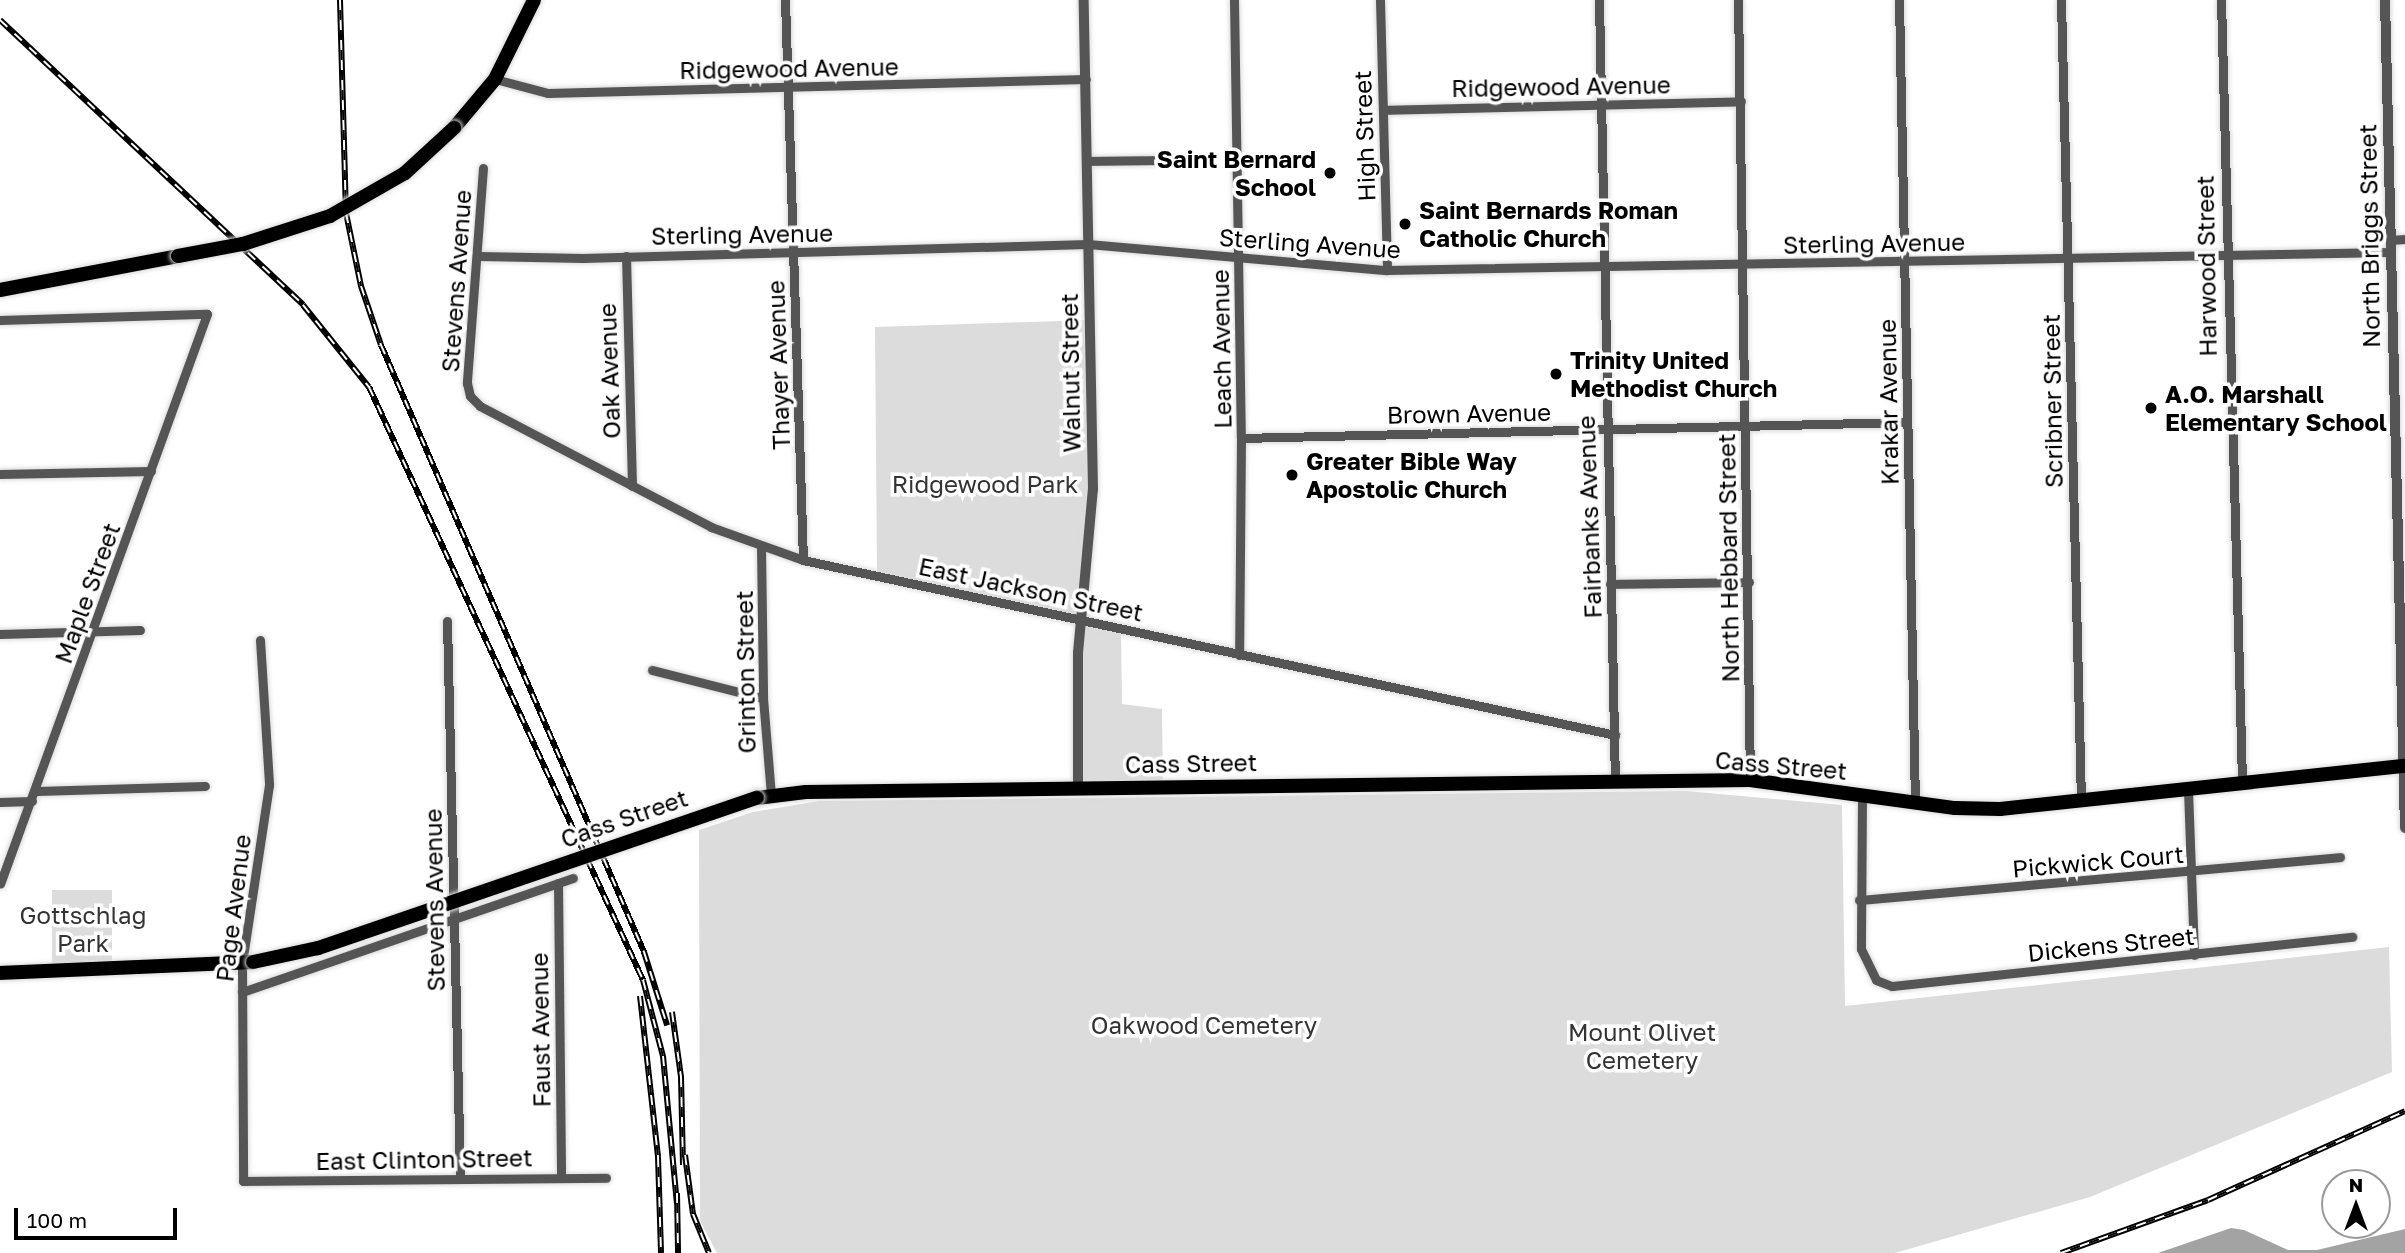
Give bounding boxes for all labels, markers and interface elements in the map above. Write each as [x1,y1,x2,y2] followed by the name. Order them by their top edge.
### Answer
[679,52,899,84] street label: Ridgewood Avenue
[1347,70,1381,202] street label: High Street
[1451,70,1671,102] street label: Ridgewood Avenue
[2353,124,2385,348] street label: North Briggs Street
[1157,145,1316,201] place label: Saint Bernard School
[1322,165,1338,181] marker: Saint Bernard School
[2190,175,2222,357] street label: Harwood Street
[435,189,477,373] street label: Stevens Avenue
[1419,196,1678,252] place label: Saint Bernards Roman Catholic Church
[1397,216,1413,232] marker: Saint Bernards Roman Catholic Church
[651,218,833,250] street label: Sterling Avenue
[1218,222,1402,264] street label: Sterling Avenue
[1783,227,1965,259] street label: Sterling Avenue
[1205,269,1237,429] street label: Leach Avenue
[761,280,795,450] street label: Thayer Avenue
[1054,293,1086,453] street label: Walnut Street
[592,303,626,439] street label: Oak Avenue
[2036,314,2068,488] street label: Scribner Street
[1872,319,1904,485] street label: Krakar Avenue
[1570,346,1777,402] place label: Trinity United Methodist Church
[1548,366,1564,382] marker: Trinity United Methodist Church
[2165,380,2387,436] place label: A.O. Marshall Elementary School
[1387,397,1551,429] street label: Brown Avenue
[2143,400,2159,416] marker: A.O. Marshall Elementary School
[1571,415,1607,619] street label: Fairbanks Avenue
[1711,433,1745,683] street label: North Hebbard Street
[1306,447,1517,503] place label: Greater Bible Way Apostolic Church
[1284,467,1300,483] marker: Greater Bible Way Apostolic Church
[892,470,1078,498] park label: Ridgewood Park
[48,519,126,667] street label: Maple Street
[916,551,1146,627] street label: East Jackson Street
[729,590,761,754] street label: Grinton Street
[1714,745,1848,785] street label: Cass Street
[1125,747,1257,779] street label: Cass Street
[557,783,691,853] street label: Cass Street
[418,808,450,992] street label: Stevens Avenue
[210,833,256,983] street label: Page Avenue
[2011,839,2185,883] street label: Pickwick Court
[20,901,146,957] park label: Gottschlag Park
[2026,921,2196,967] street label: Dickens Street
[524,952,556,1108] street label: Faust Avenue
[1091,1011,1317,1039] park label: Oakwood Cemetery
[1568,1018,1716,1074] park label: Mount Olivet Cemetery
[315,1143,533,1175] street label: East Clinton Street
[2321,1169,2391,1239] north arrow
[2349,1173,2363,1196] text: N
[18,1194,180,1238] scale bar
[27,1207,87,1233] text: 100 m

